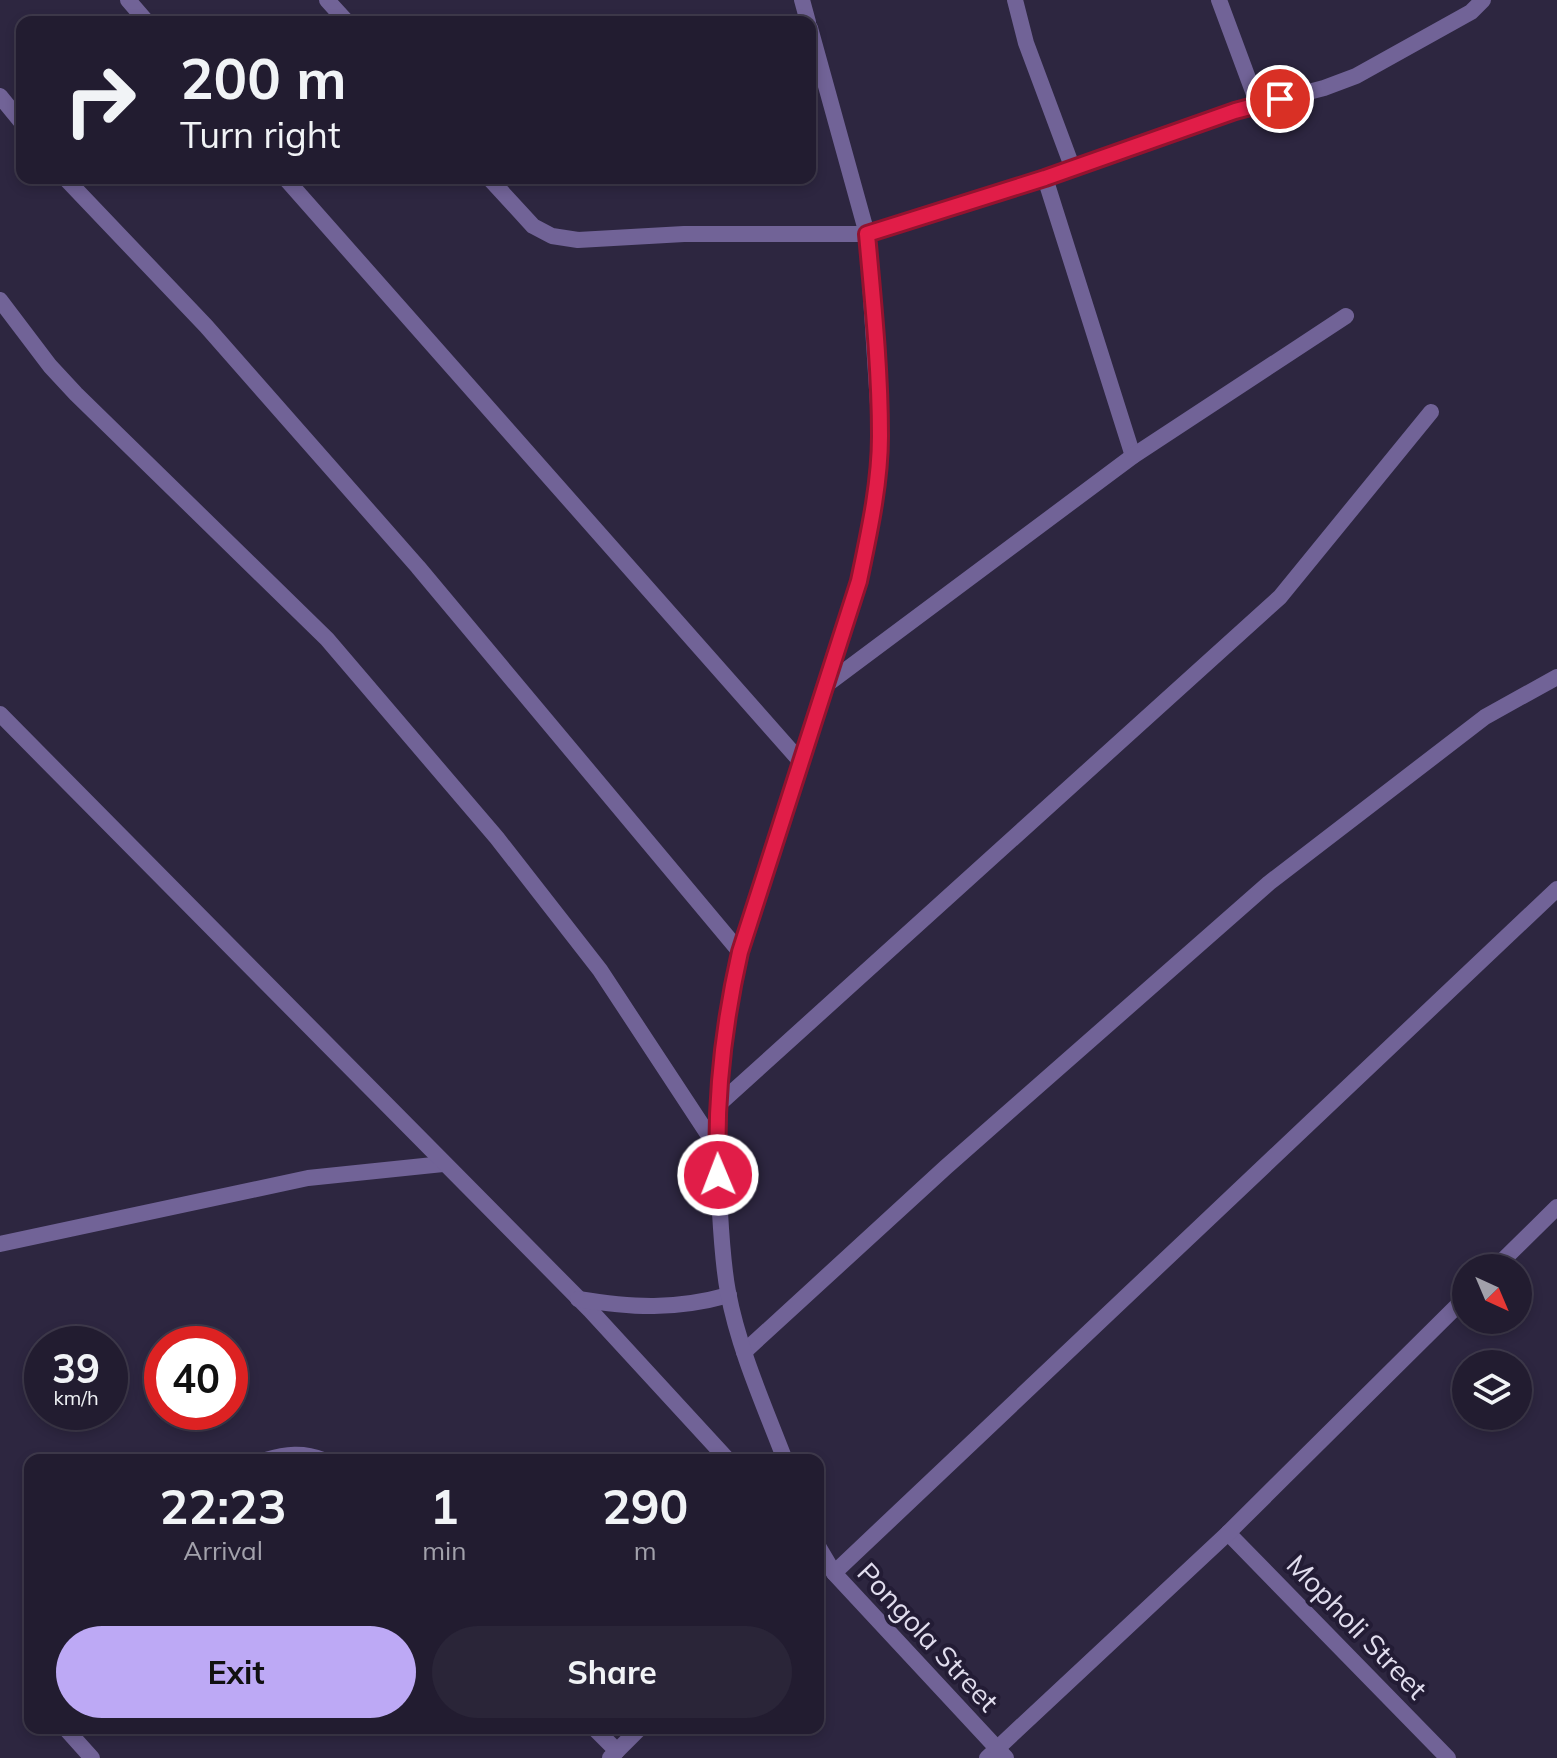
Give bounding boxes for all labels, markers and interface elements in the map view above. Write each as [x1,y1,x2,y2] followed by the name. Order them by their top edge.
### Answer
[180,43,347,113] text: 200 m
[48,48,152,152] icon: right
[1246,65,1314,133] pin
[1258,77,1302,121] icon: arrive
[180,112,341,157] text: Turn right
[676,1133,760,1217] position arrow
[1452,1254,1532,1334] north arrow
[1452,1254,1532,1430] map controls
[144,1326,248,1430] speed limit sign: 40
[52,1343,100,1393] text: 39
[1452,1350,1532,1430] button: layers
[53,1385,99,1410] text: km/h
[160,1476,287,1536] text: 22:23
[430,1476,459,1536] text: 1
[602,1476,688,1536] text: 290
[183,1534,263,1567] text: Arrival
[422,1534,466,1567] text: min
[634,1534,657,1567] text: m
[1280,1547,1435,1706] street label: Mopholi Street
[850,1555,1006,1719] street label: Pongola Street
[56,1626,416,1718] button: Exit
[432,1626,792,1718] button: Share

